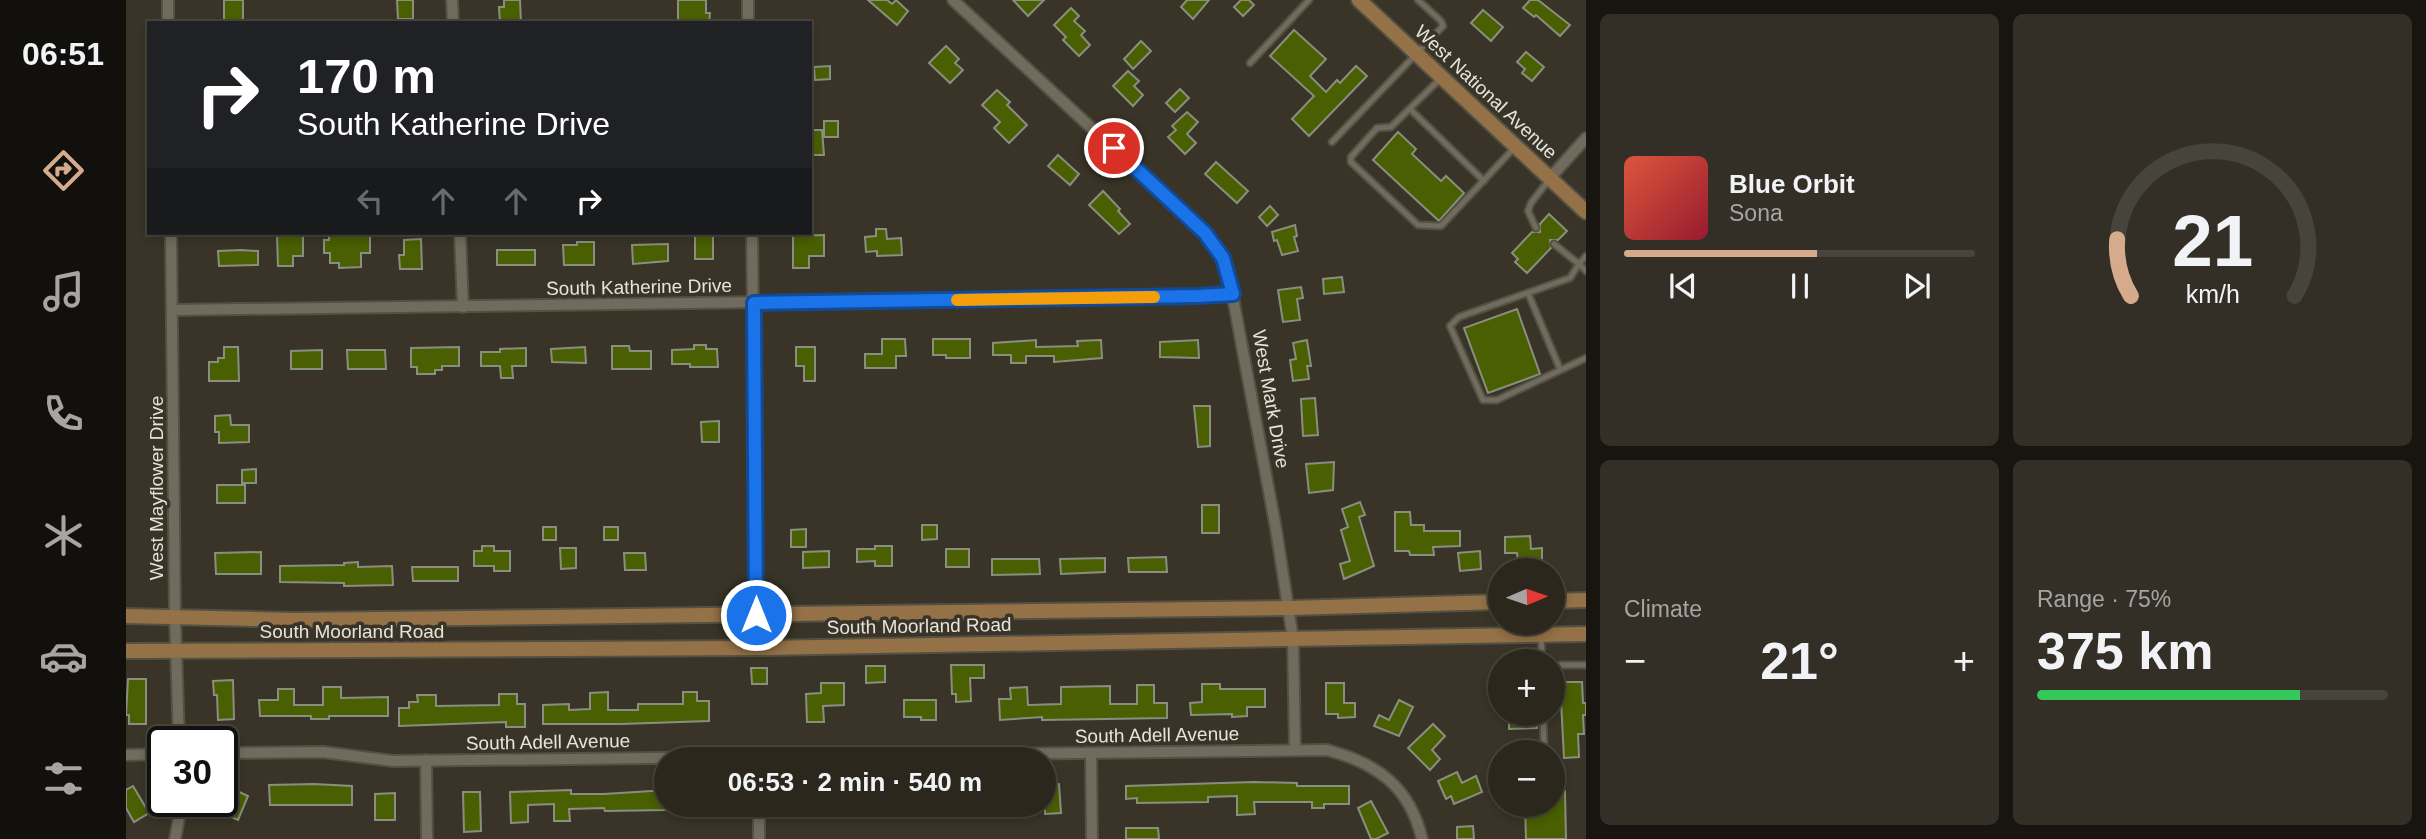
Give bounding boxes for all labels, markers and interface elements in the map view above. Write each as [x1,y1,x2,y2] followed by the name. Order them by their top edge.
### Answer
[1411,21,1561,163] street label: West National Avenue
[22,36,104,72] text: 06:51
[182,49,273,140] icon: right
[297,49,436,103] text: 170 m
[297,106,610,142] text: South Katherine Drive
[1084,118,1144,178] pin
[1095,129,1133,167] icon: arrive
[39,146,88,195] icon: directions
[1729,169,1855,199] text: Blue Orbit
[351,182,389,220] icon: left
[424,182,462,220] icon: ahead
[497,182,535,220] icon: ahead
[570,182,608,220] icon: right
[1729,200,1783,226] text: Sona
[2172,201,2253,282] text: 21
[39,267,88,316] icon: music
[1664,267,1702,305] icon: previous
[1781,267,1819,305] icon: pause
[1898,267,1936,305] icon: next
[546,275,732,299] street label: South Katherine Drive
[2185,280,2240,308] text: km/h
[1248,328,1294,470] street label: West Mark Drive
[39,389,88,438] icon: phone
[146,396,167,580] street label: West Mayflower Drive
[39,511,88,560] icon: climate
[1488,558,1564,635] north arrow
[1488,558,1565,817] map controls
[719,578,793,652] position arrow
[2037,586,2171,612] text: Range · 75%
[1624,596,1702,622] text: Climate
[826,614,1012,638] street label: South Moorland Road
[260,621,444,642] street label: South Moorland Road
[2037,622,2213,680] text: 375 km
[39,632,88,681] icon: car
[1760,632,1839,690] text: 21°
[1624,640,1646,682] text: −
[1953,640,1975,682] text: +
[1488,649,1565,726] button: +
[1075,723,1239,747] street label: South Adell Avenue
[147,726,238,817] speed limit sign: 30
[466,730,630,754] street label: South Adell Avenue
[1488,740,1565,817] button: −
[39,754,88,803] icon: filters
[728,767,982,797] text: 06:53 · 2 min · 540 m

